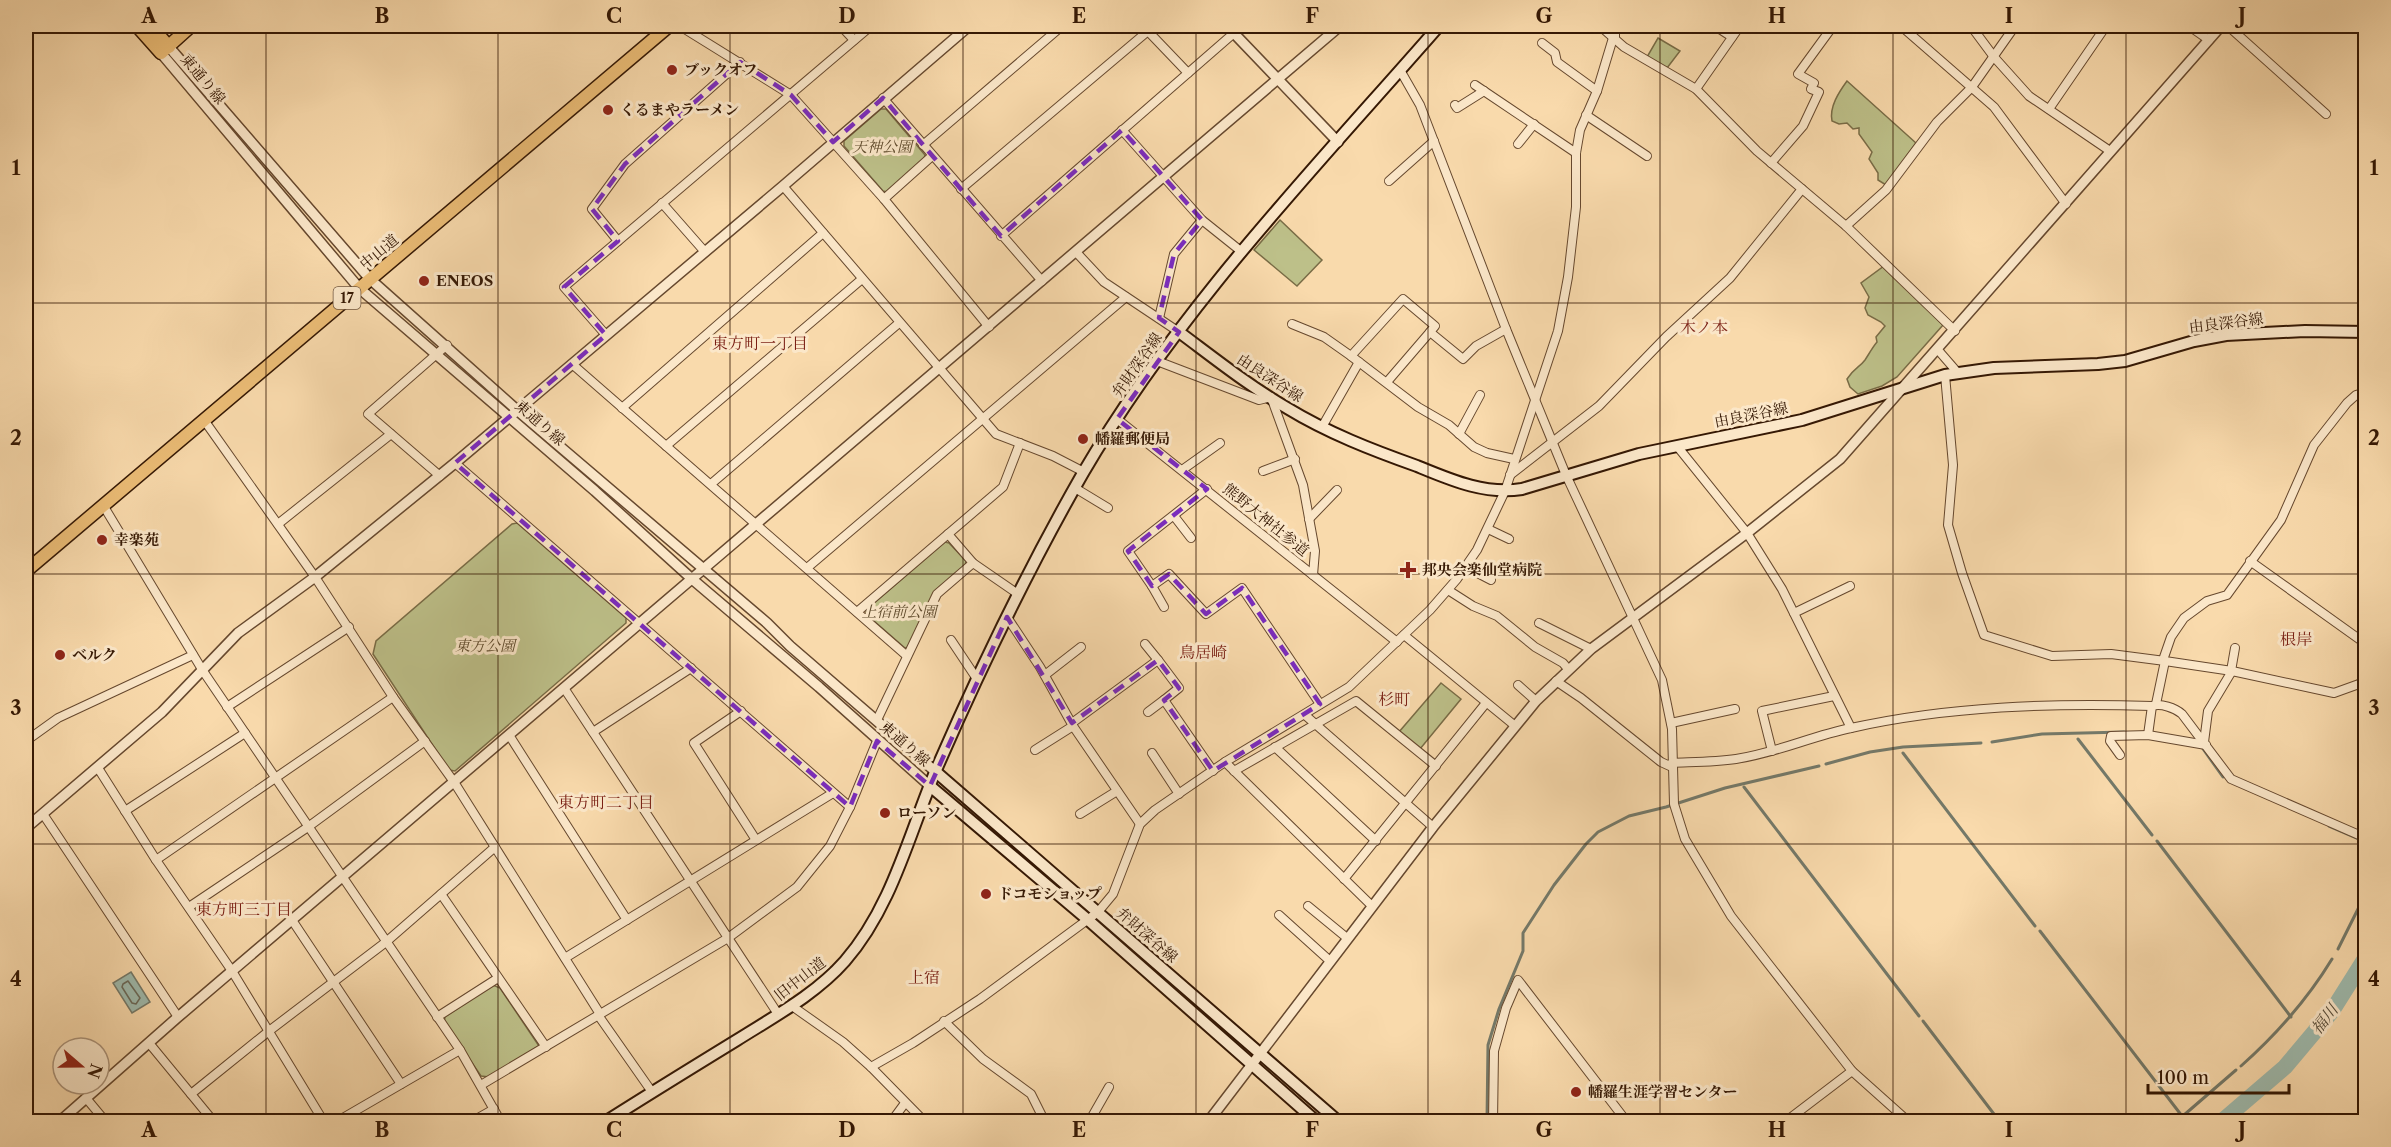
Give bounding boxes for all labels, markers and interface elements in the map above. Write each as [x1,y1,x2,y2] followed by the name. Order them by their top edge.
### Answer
[140,4,157,28] text: A
[375,4,390,28] text: B
[606,4,622,28] text: C
[838,4,856,28] text: D
[1072,4,1086,28] text: E
[1305,4,1319,28] text: F
[1536,4,1553,28] text: G
[1768,4,1786,28] text: H
[2005,4,2013,28] text: I
[2234,4,2246,28] text: J
[177,50,230,108] street label: 東通り線
[684,60,758,79] place label: ブックオフ
[665,63,679,77] marker: ブックオフ
[620,100,739,119] place label: くるまやラーメン
[601,103,615,117] marker: くるまやラーメン
[852,137,915,156] park label: 天神公園
[12,156,21,180] text: 1
[2370,156,2379,180] text: 1
[355,230,402,273] street label: 中山道
[436,271,493,290] place label: ENEOS
[417,274,431,288] marker: ENEOS
[334,287,360,309] road number: 17
[2188,309,2264,337] street label: 由良深谷線
[1680,317,1728,337] district label: 木ノ本
[1107,329,1166,401] street label: 弁財深谷線
[712,333,808,353] district label: 東方町一丁目
[1234,349,1307,406] street label: 由良深谷線
[511,396,569,449] street label: 東通り線
[1712,398,1790,431] street label: 由良深谷線
[10,426,22,450] text: 2
[2368,426,2380,450] text: 2
[1095,429,1170,448] place label: 幡羅郵便局
[1076,432,1090,446] marker: 幡羅郵便局
[1220,479,1313,560] street label: 熊野大神社参道
[114,530,159,549] place label: 幸楽苑
[95,533,109,547] marker: 幸楽苑
[1422,560,1542,579] place label: 邦央会楽仙堂病院
[1399,561,1417,579] marker: 邦央会楽仙堂病院
[861,602,939,621] park label: 上宿前公園
[2280,629,2312,649] district label: 根岸
[455,636,518,655] park label: 東方公園
[1179,642,1227,662] district label: 鳥居崎
[72,645,117,664] place label: ベルク
[53,648,67,662] marker: ベルク
[1378,689,1410,709] district label: 杉町
[10,696,22,720] text: 3
[2368,696,2380,720] text: 3
[876,717,934,770] street label: 東通り線
[558,792,654,812] district label: 東方町二丁目
[897,803,956,822] place label: ローソン
[878,806,892,820] marker: ローソン
[998,884,1102,903] place label: ドコモショップ
[979,887,993,901] marker: ドコモショップ
[196,899,292,919] district label: 東方町三丁目
[1113,903,1182,966] street label: 弁財深谷線
[770,953,829,1005] street label: 旧中山道
[10,967,22,991] text: 4
[908,967,940,987] district label: 上宿
[2368,967,2380,991] text: 4
[2306,999,2343,1038] water label: 福川
[51,1036,111,1096] north arrow
[2148,1057,2289,1095] scale bar
[83,1061,107,1081] text: N
[2157,1067,2209,1089] text: 100 m
[1588,1082,1737,1101] place label: 幡羅生涯学習センター
[1569,1085,1583,1099] marker: 幡羅生涯学習センター
[140,1118,157,1142] text: A
[375,1118,390,1142] text: B
[606,1118,622,1142] text: C
[838,1118,856,1142] text: D
[1072,1118,1086,1142] text: E
[1305,1118,1319,1142] text: F
[1536,1118,1553,1142] text: G
[1768,1118,1786,1142] text: H
[2005,1118,2013,1142] text: I
[2234,1118,2246,1142] text: J

